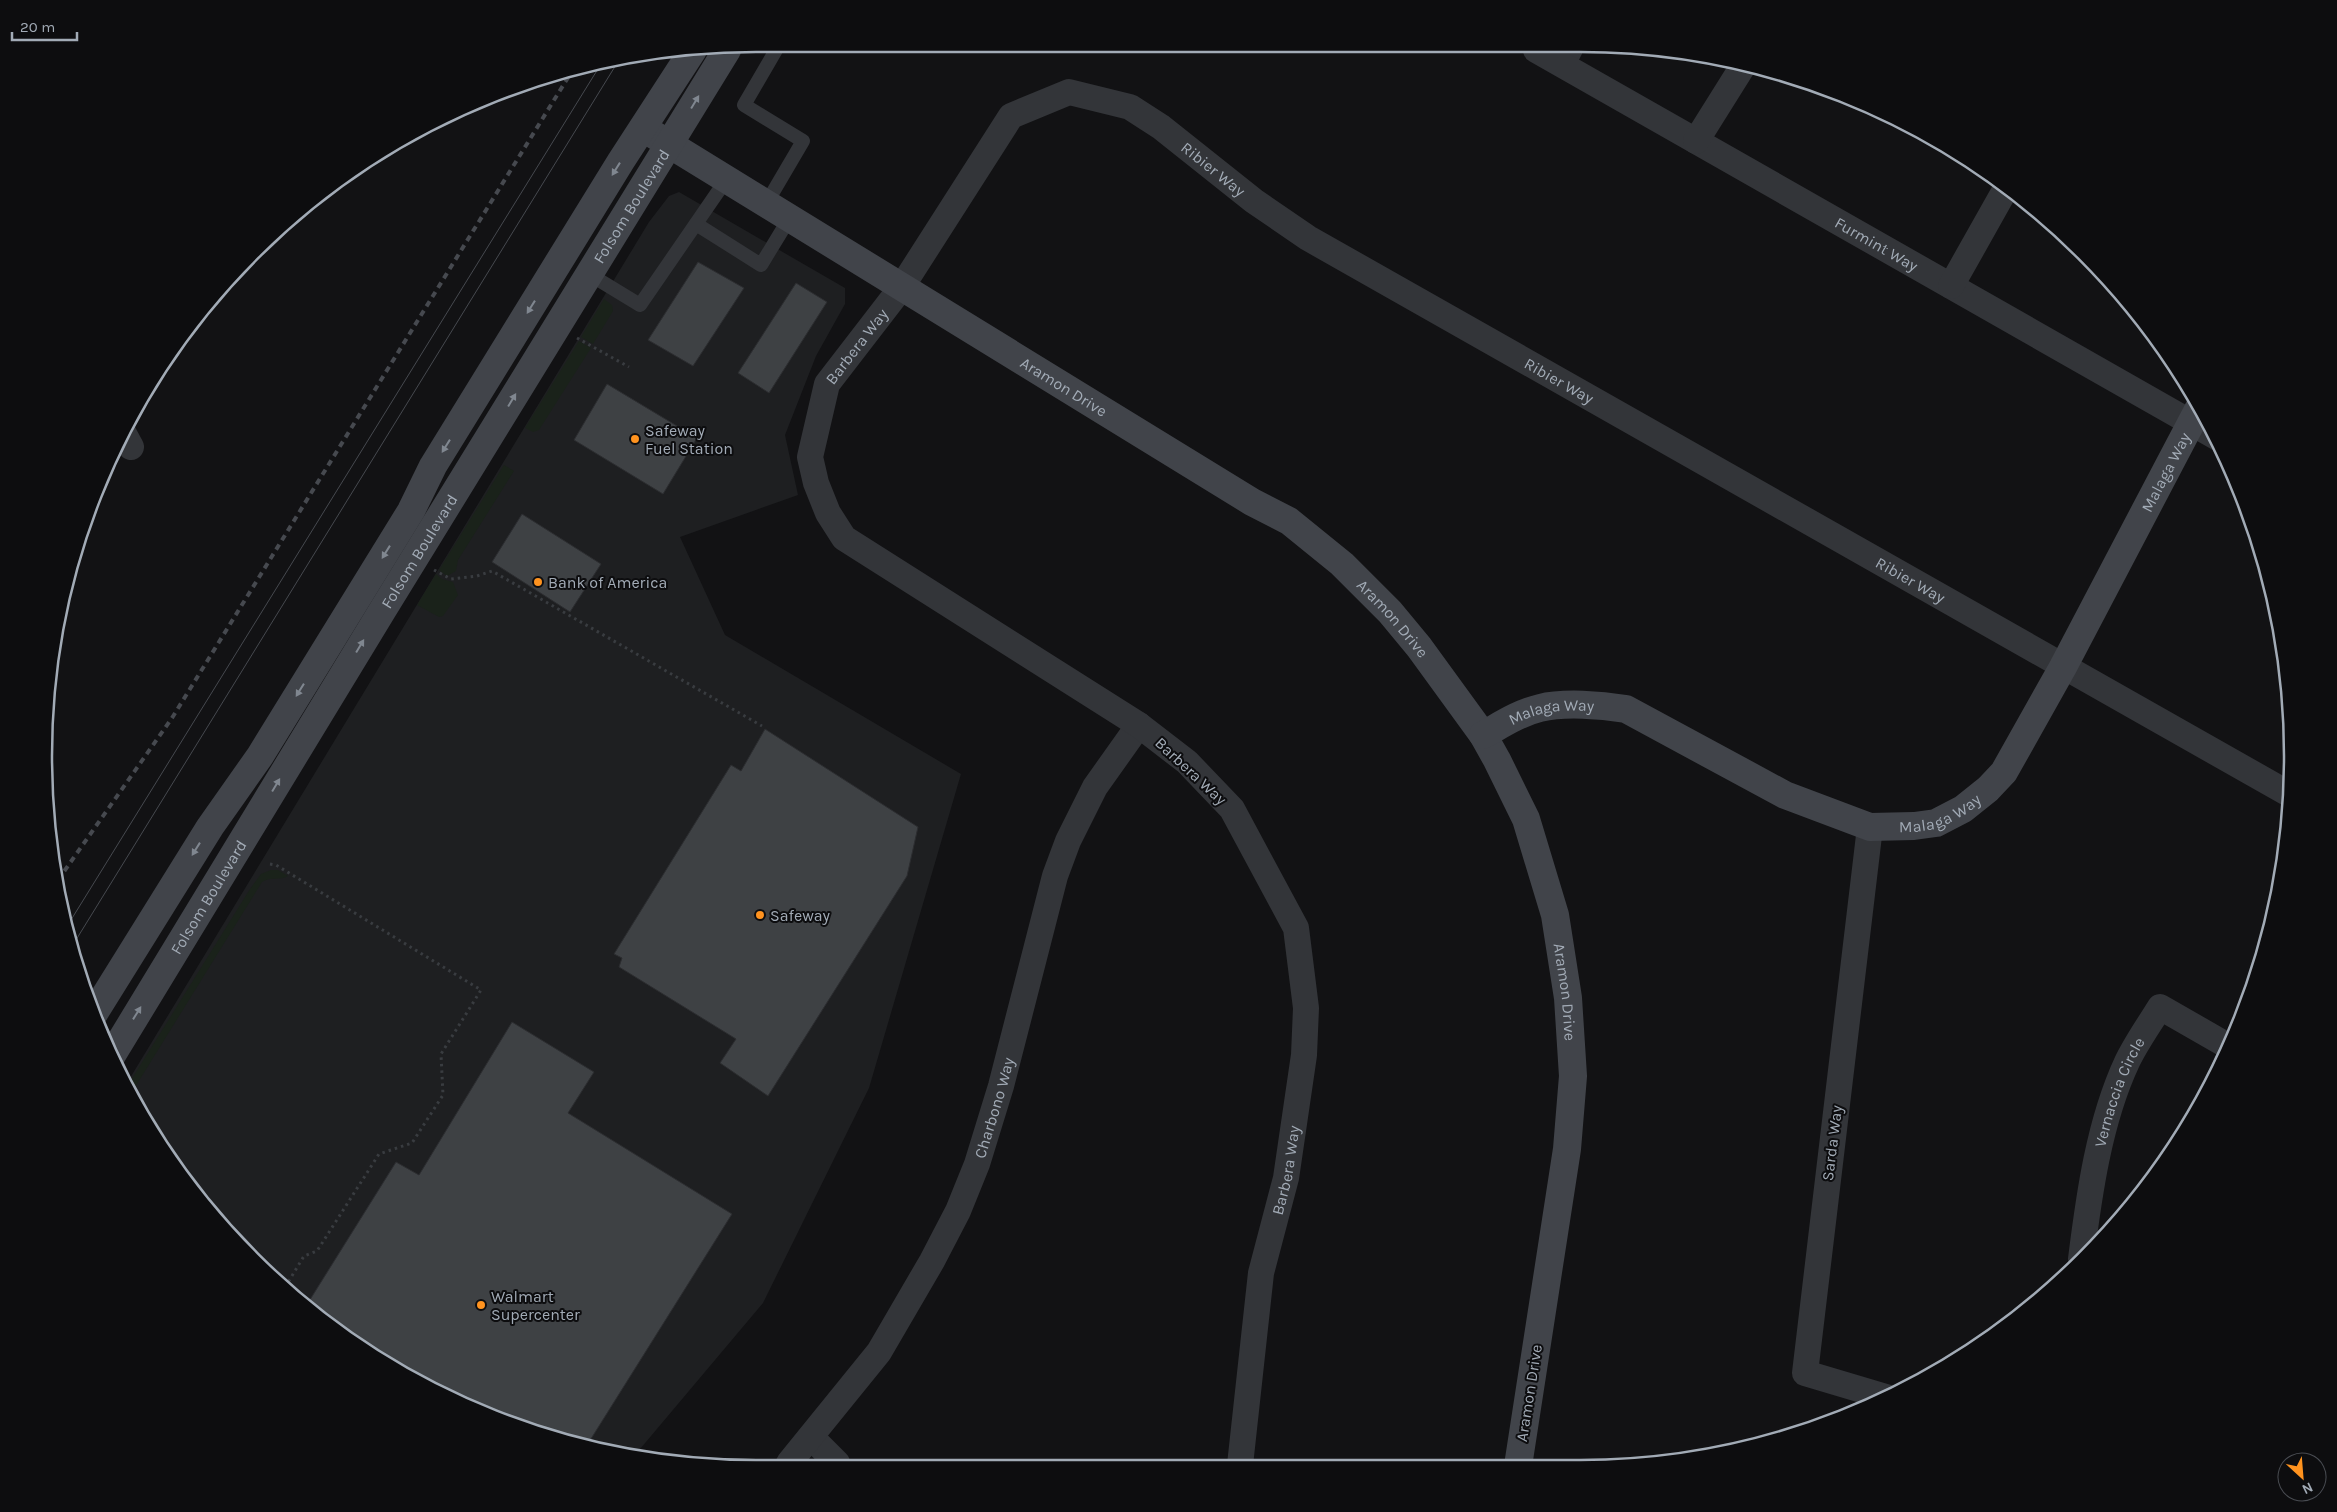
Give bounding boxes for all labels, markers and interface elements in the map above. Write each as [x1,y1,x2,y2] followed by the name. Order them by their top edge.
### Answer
[12,10,78,42] scale bar
[20,18,55,36] text: 20 m
[691,96,700,109] one-way arrow
[1178,137,1250,200] street label: Ribier Way
[589,146,673,267] street label: Folsom Boulevard
[611,162,620,175] one-way arrow
[1832,213,1922,275] street label: Furmint Way
[526,301,535,314] one-way arrow
[821,304,892,388] street label: Barbera Way
[1017,353,1111,420] street label: Aramon Drive
[1521,353,1598,408] street label: Ribier Way
[507,393,516,406] one-way arrow
[645,421,733,458] place label: Safeway Fuel Station
[2137,428,2194,515] street label: Malaga Way
[629,433,641,445] marker: Safeway Fuel Station
[441,439,450,452] one-way arrow
[377,491,461,612] street label: Folsom Boulevard
[381,546,390,559] one-way arrow
[1873,552,1949,607] street label: Ribier Way
[548,573,667,592] place label: Bank of America
[1353,575,1433,661] street label: Aramon Drive
[532,576,544,588] marker: Bank of America
[356,639,365,652] one-way arrow
[296,684,305,697] one-way arrow
[1505,695,1595,729] street label: Malaga Way
[1151,733,1231,809] street label: Barbera Way
[272,779,281,792] one-way arrow
[1899,789,1985,836] street label: Malaga Way
[166,836,250,958] street label: Folsom Boulevard
[192,843,201,856] one-way arrow
[770,906,831,925] place label: Safeway
[754,909,766,921] marker: Safeway
[1550,942,1580,1041] street label: Aramon Drive
[133,1006,142,1020] one-way arrow
[2090,1033,2148,1149] street label: Vernaccia Circle
[970,1055,1018,1161] street label: Charbono Way
[1818,1103,1846,1182] street label: Sarda Way
[1267,1124,1303,1217] street label: Barbera Way
[491,1287,580,1324] place label: Walmart Supercenter
[475,1299,487,1311] marker: Walmart Supercenter
[1512,1343,1546,1443] street label: Aramon Drive
[2277,1452,2327,1502] north arrow
[2299,1478,2316,1498] text: N

